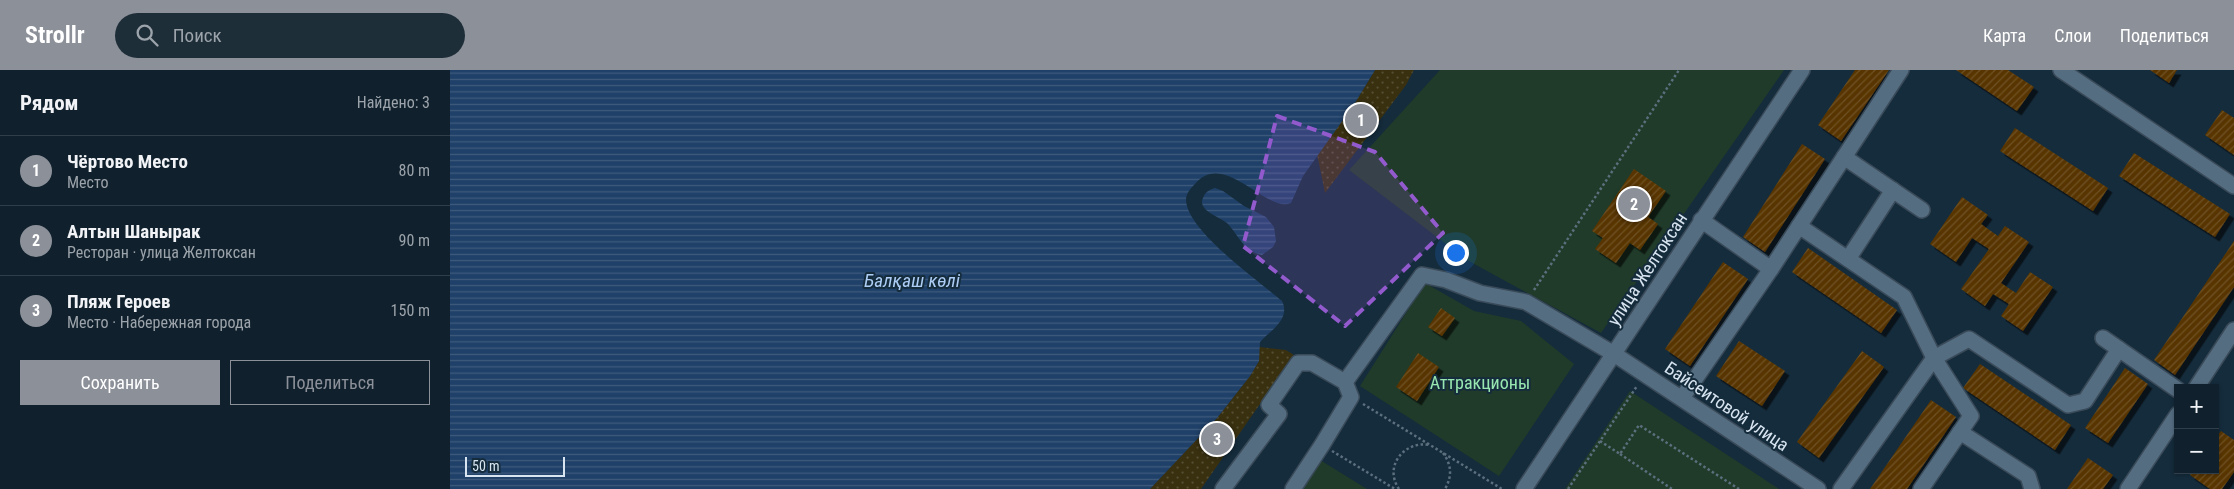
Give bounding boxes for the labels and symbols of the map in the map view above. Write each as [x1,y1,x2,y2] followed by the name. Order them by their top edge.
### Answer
[1345,101,1377,139] pin: 1
[1618,185,1650,223] pin: 2
[1603,209,1691,329] street label: улица Желтоксан
[1443,240,1469,266] your location
[864,269,961,292] water label: Балқаш көлі
[1661,357,1793,455] street label: Байсеитовой улица
[1430,372,1530,393] park label: Аттракционы
[1201,420,1233,458] pin: 3
[465,454,565,477] scale bar

